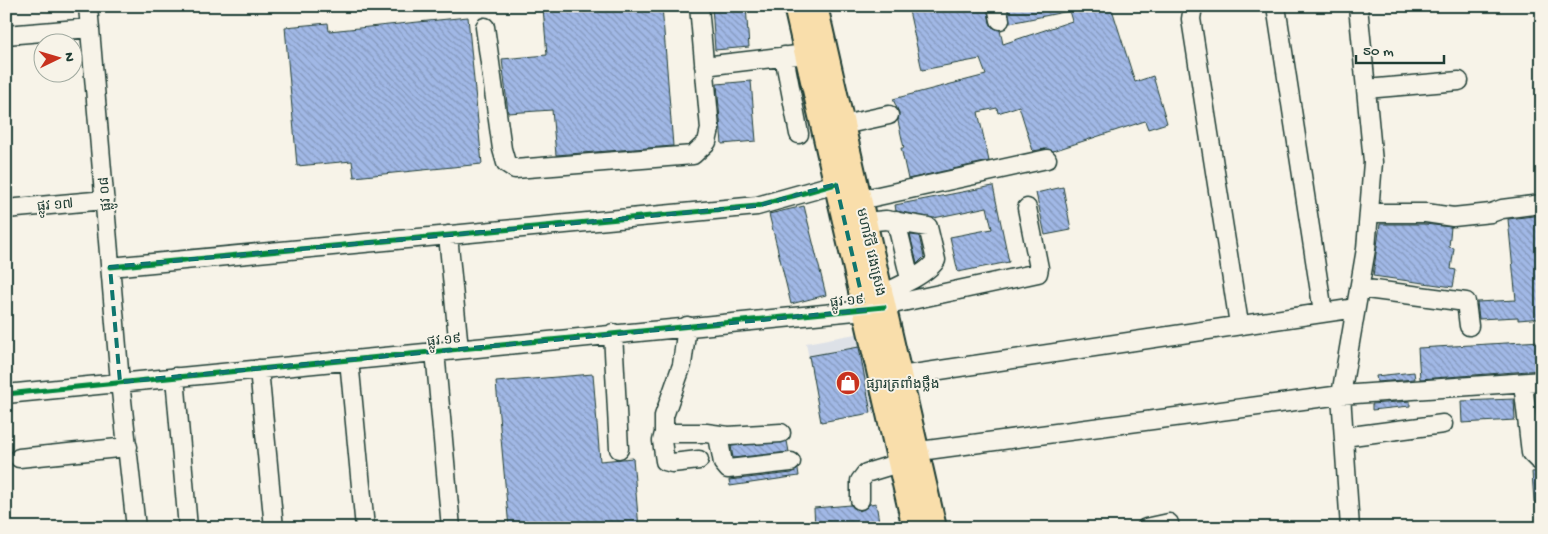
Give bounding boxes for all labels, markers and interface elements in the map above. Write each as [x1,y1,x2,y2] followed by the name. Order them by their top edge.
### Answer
[32,32,82,82] north arrow
[1356,32,1443,64] scale bar
[1363,43,1394,61] text: 50 m
[60,52,77,62] text: N
[97,176,118,212] street label: ផ្លូវ ០៨
[36,196,74,218] street label: ផ្លូវ ១៧
[851,206,890,298] street label: មហាវិថី វេងស្រេង
[829,292,865,314] street label: ផ្លូវ ១៩
[426,331,462,353] street label: ផ្លូវ ១៩
[835,370,861,396] shop icon: ផ្សារត្រពាំងថ្លឹង
[866,375,940,394] place label: ផ្សារត្រពាំងថ្លឹង

